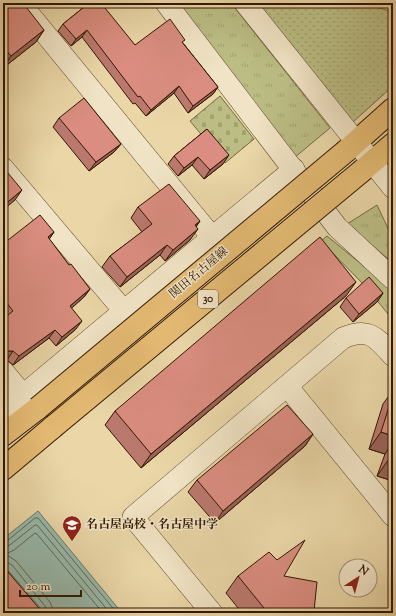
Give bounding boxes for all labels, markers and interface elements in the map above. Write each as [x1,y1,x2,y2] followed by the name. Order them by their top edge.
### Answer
[166,243,232,303] street label: 関田名古屋線
[198,290,218,308] road number: 30
[61,514,83,542] school or university icon: 名古屋高校・名古屋中学
[86,516,218,534] place label: 名古屋高校・名古屋中学
[338,558,378,598] north arrow
[354,561,372,580] text: N
[20,572,81,598] scale bar
[26,578,51,596] text: 20 m

